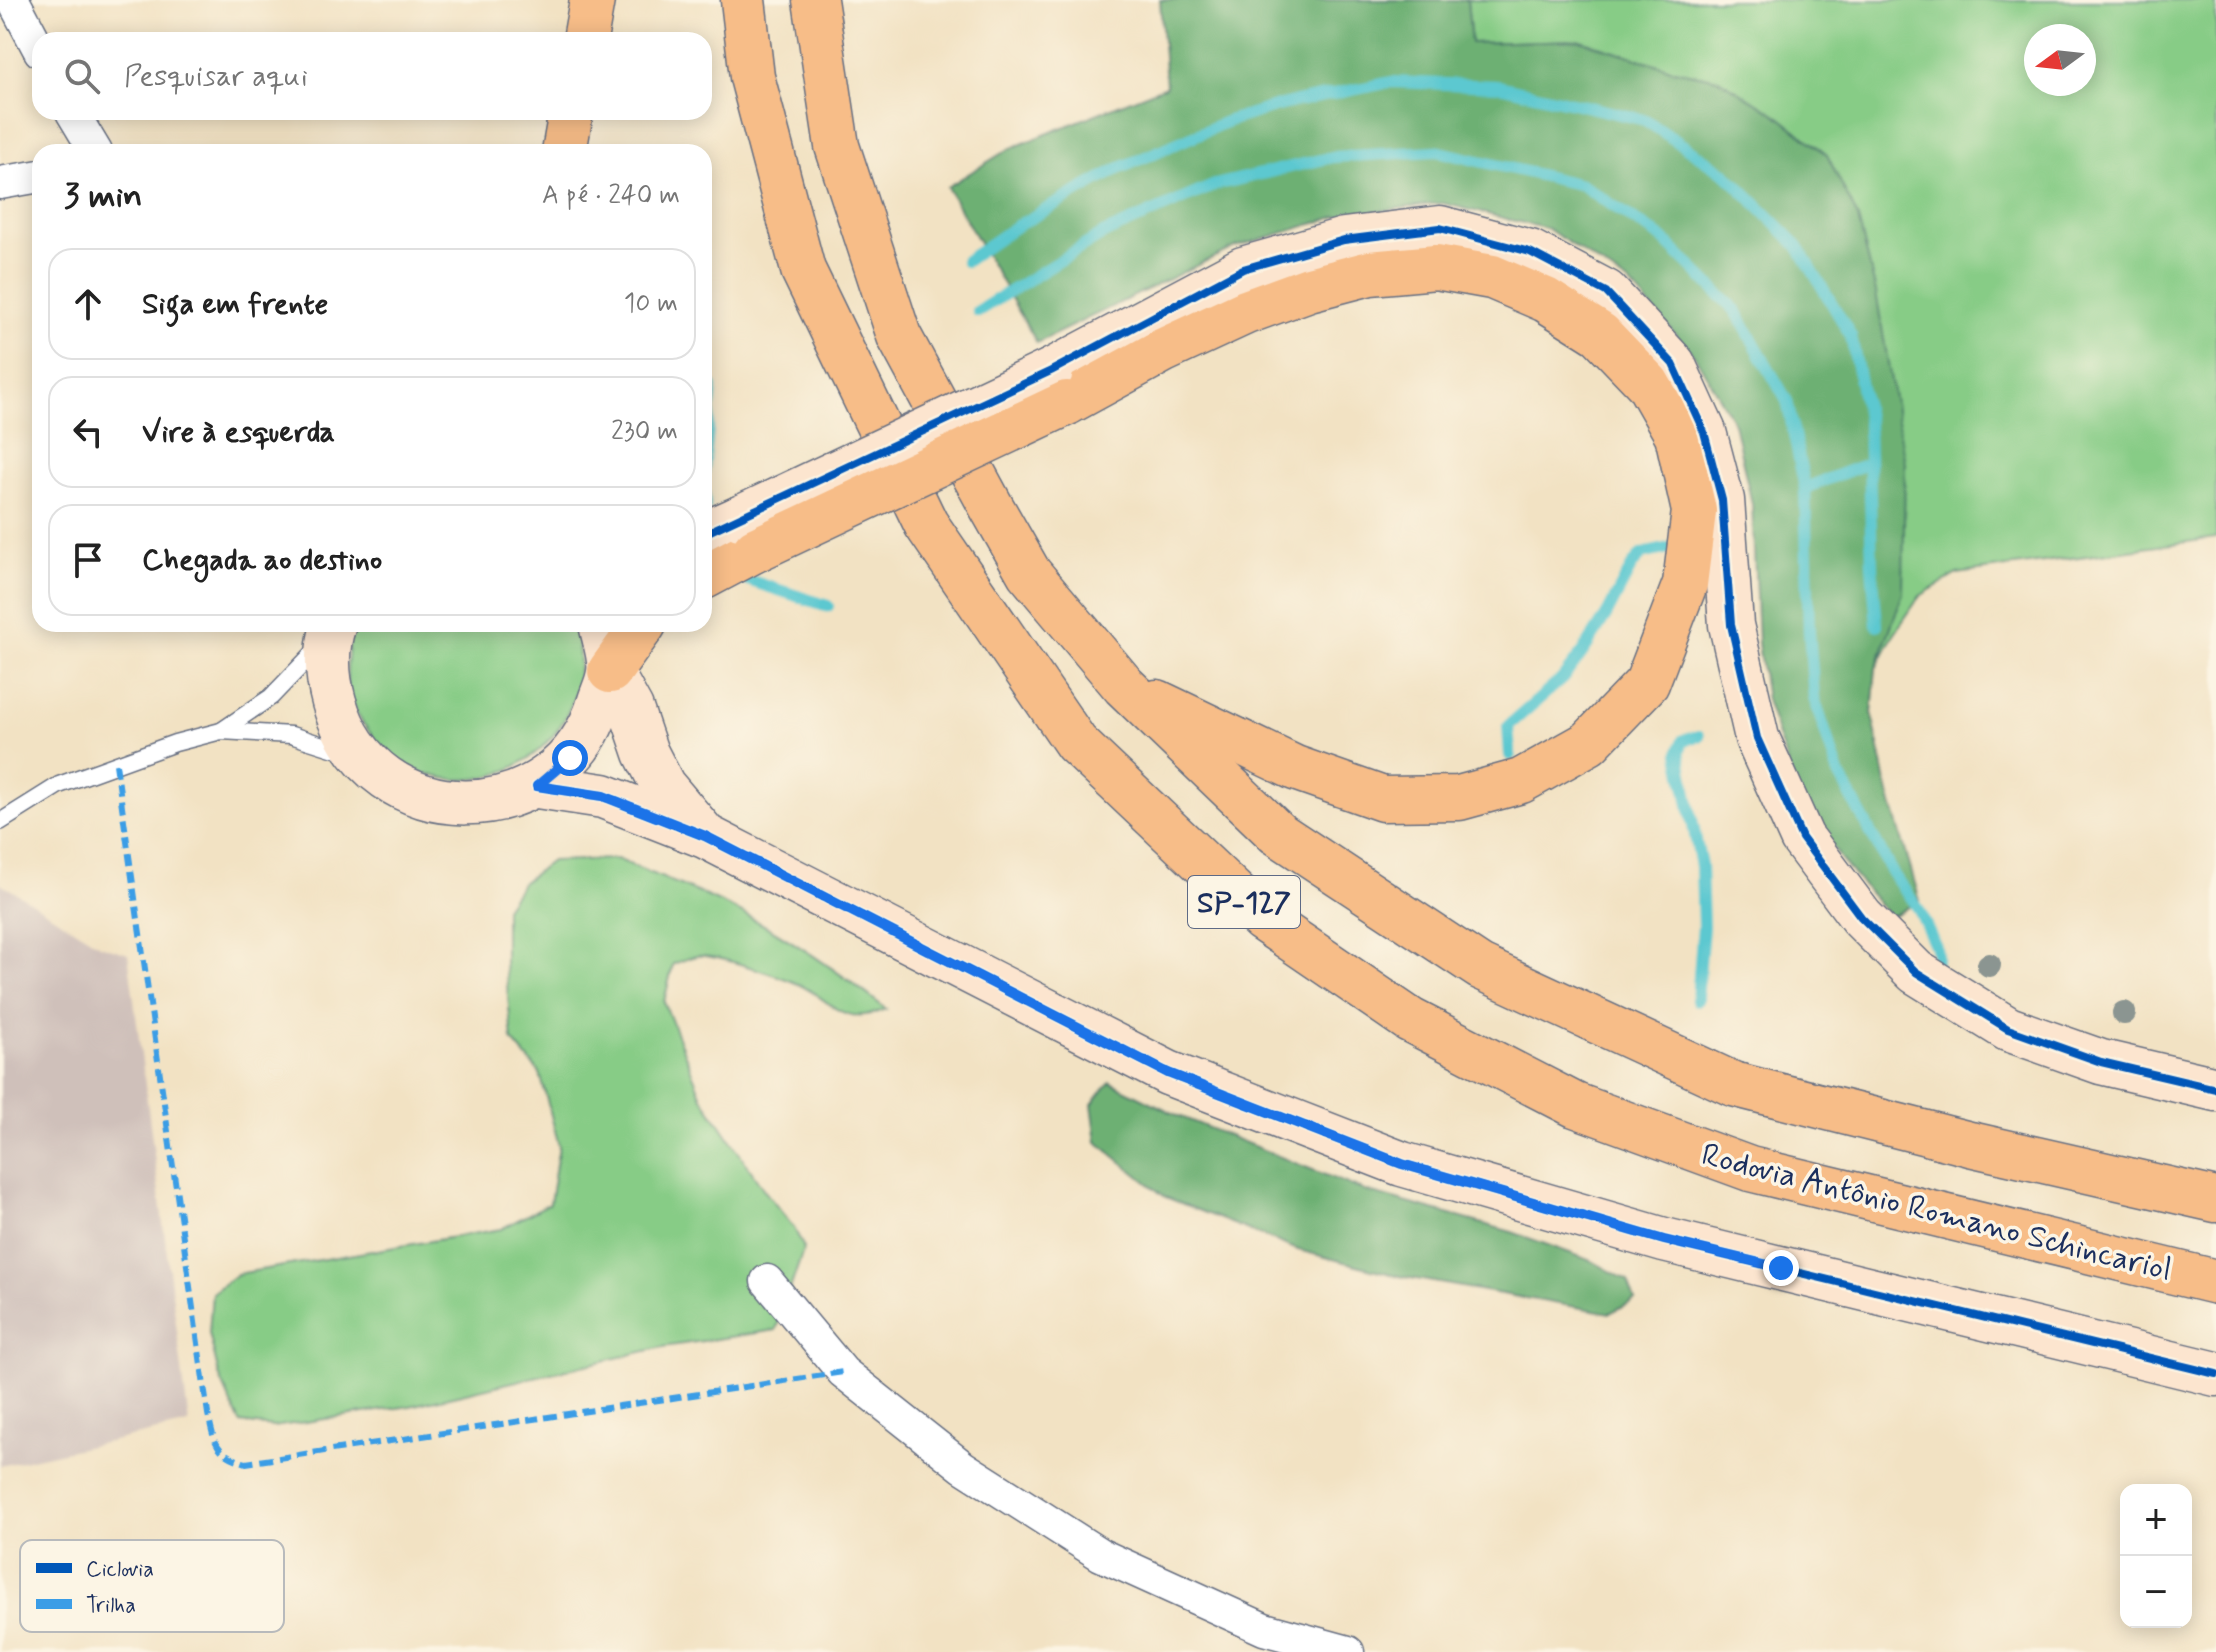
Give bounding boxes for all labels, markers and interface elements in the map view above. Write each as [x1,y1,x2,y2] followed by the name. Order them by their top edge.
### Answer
[2024,24,2096,96] north arrow
[32,32,712,120] search box
[60,54,104,98] icon: search
[124,57,308,96] text: Pesquisar aqui
[64,174,142,219] text: 3 min
[542,179,680,213] text: A pé · 240 m
[66,282,110,326] icon: ahead
[142,285,328,324] text: Siga em frente
[624,287,678,321] text: 10 m
[66,410,110,454] icon: left
[142,413,335,452] text: Vire à esquerda
[611,415,678,449] text: 230 m
[66,538,110,582] icon: arrive
[142,541,382,580] text: Chegada ao destino
[552,740,588,776] route start
[1188,876,1300,928] road number: SP-127
[1697,1134,2176,1292] street label: Rodovia Antônio Romano Schincariol
[1763,1250,1799,1286] route end
[2120,1484,2192,1628] map controls
[2120,1484,2192,1556] button: +
[20,1540,284,1632] legend
[86,1556,154,1584] text: Ciclovia
[2120,1556,2192,1628] button: −
[86,1592,136,1620] text: Trilha

